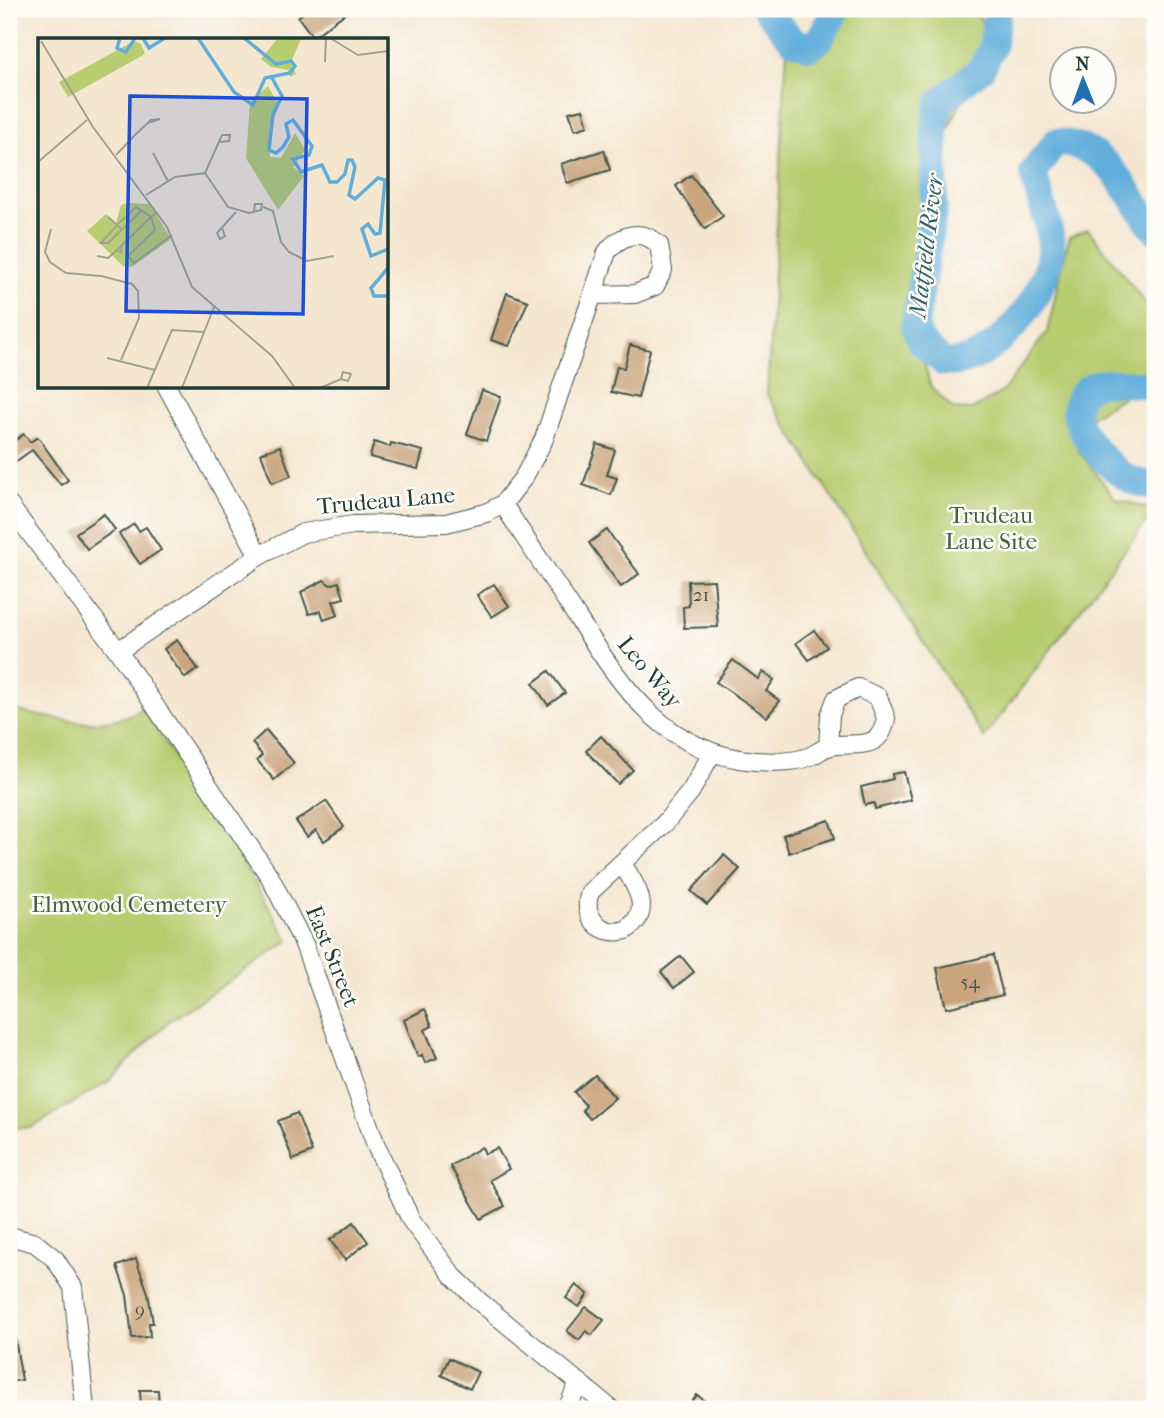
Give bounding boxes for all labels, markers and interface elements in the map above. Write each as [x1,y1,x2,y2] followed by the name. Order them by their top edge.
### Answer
[38,38,388,388] inset map
[1048,46,1118,116] north arrow
[1075,53,1091,75] text: N
[903,170,949,322] water label: Matfield River
[316,481,456,520] street label: Trudeau Lane
[945,502,1037,555] park label: Trudeau Lane Site
[693,584,709,606] house number: 21
[612,631,688,714] street label: Leo Way
[31,891,227,918] park label: Elmwood Cemetery
[300,902,365,1011] street label: East Street
[960,971,980,993] house number: 54
[135,1299,145,1321] house number: 9

